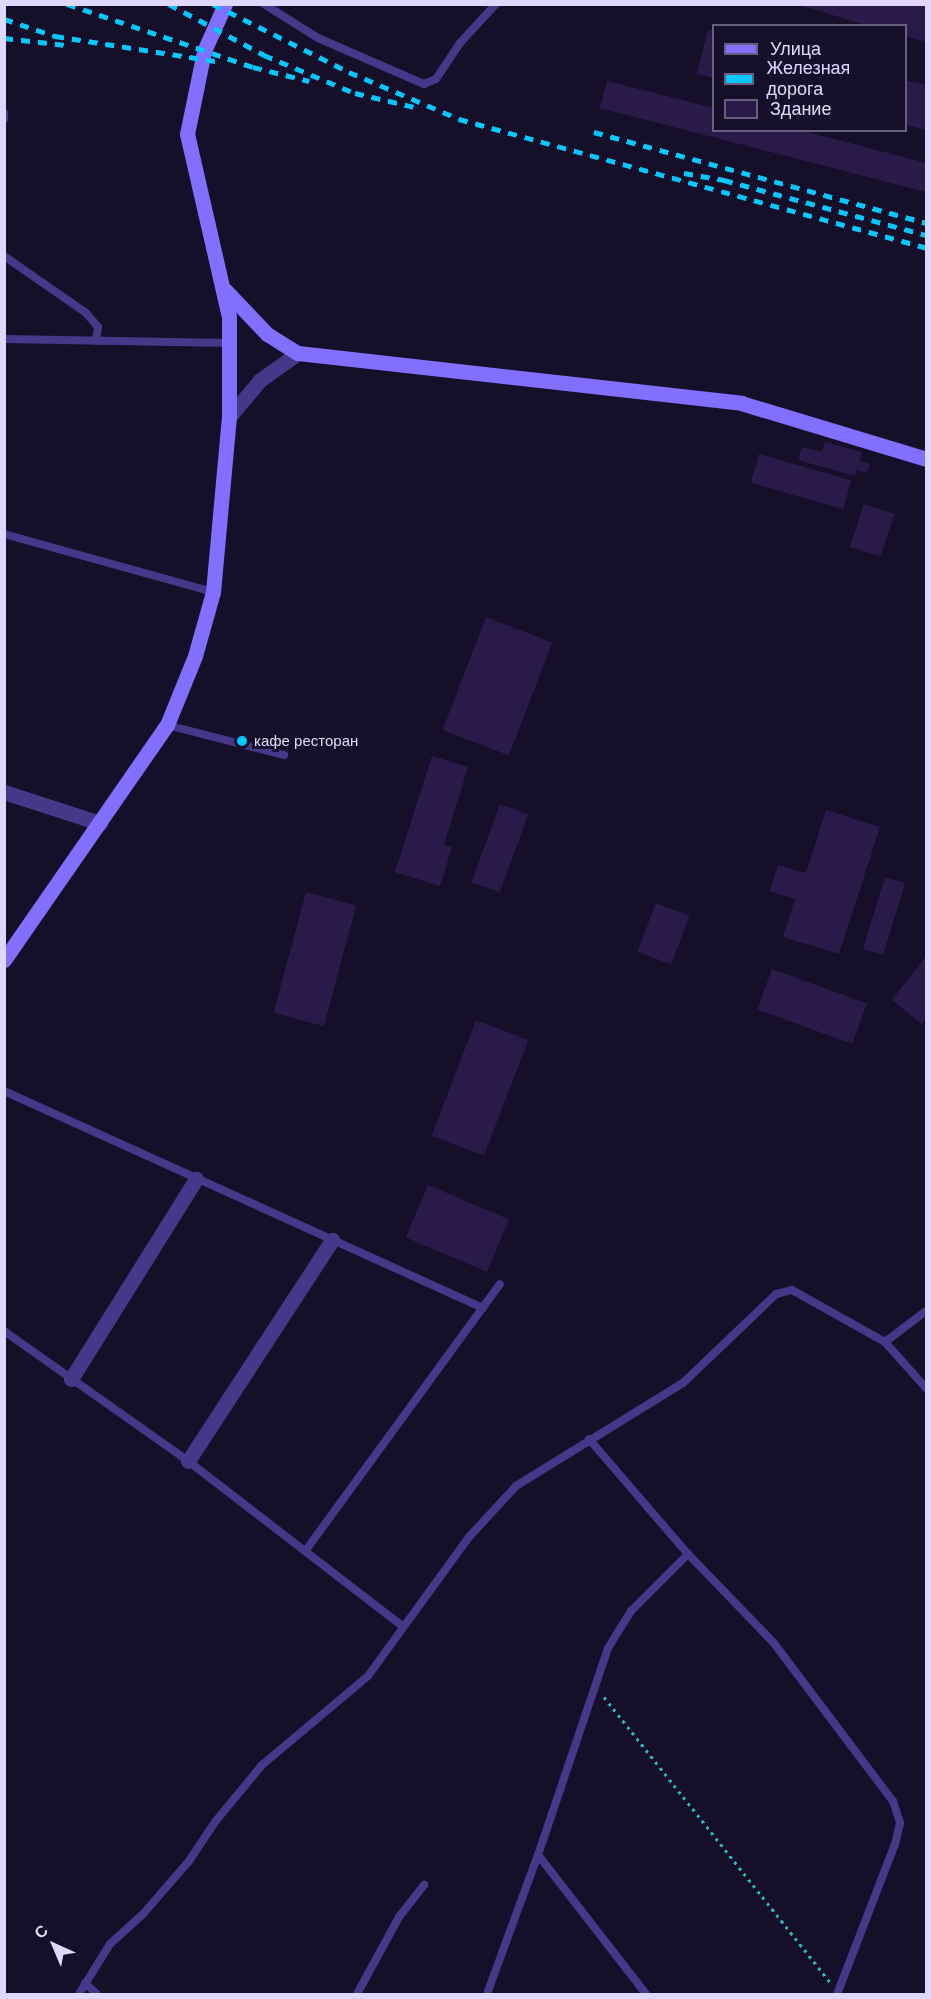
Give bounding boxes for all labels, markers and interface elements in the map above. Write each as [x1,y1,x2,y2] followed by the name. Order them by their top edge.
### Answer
[712,24,907,132] legend
[770,39,821,59] text: Улица
[766,58,850,99] text: Железная дорога
[770,99,831,119] text: Здание
[254,732,358,750] place label: кафе ресторан
[235,734,249,748] marker: кафе ресторан
[24,1915,84,1975] north arrow
[31,1922,51,1942] text: С

